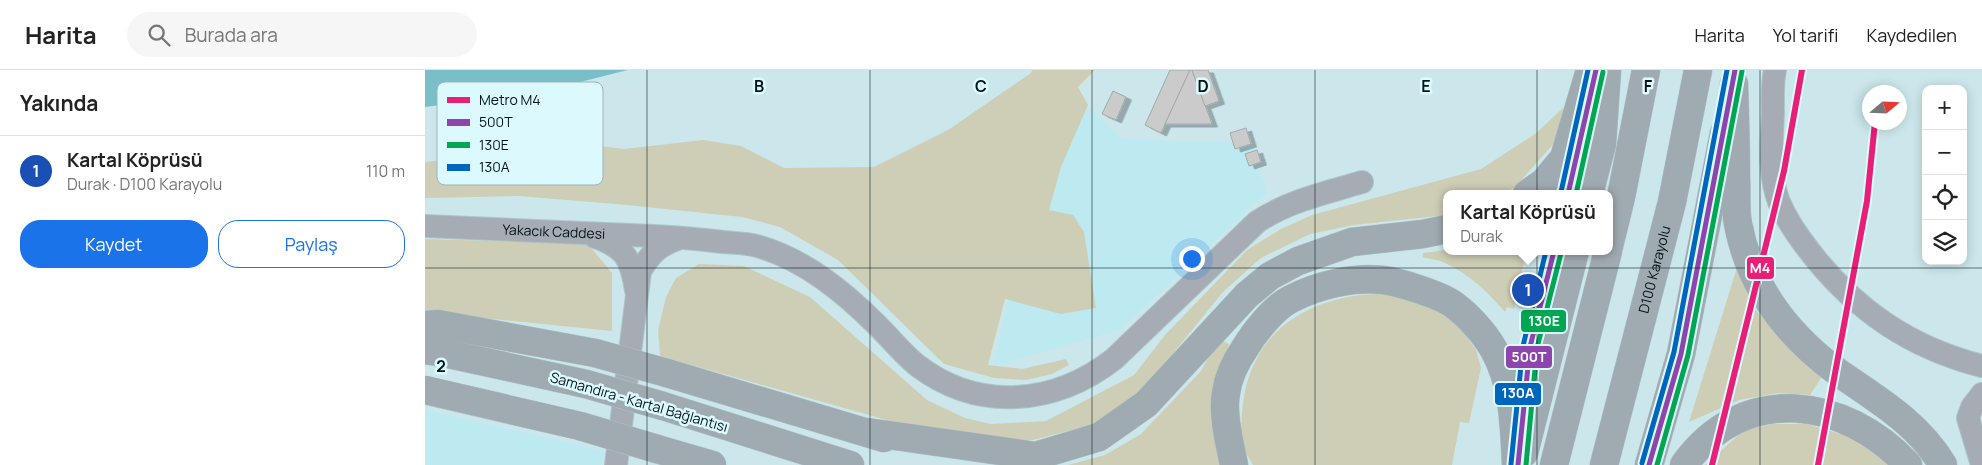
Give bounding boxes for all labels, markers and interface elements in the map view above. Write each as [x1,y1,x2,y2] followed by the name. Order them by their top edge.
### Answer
[127,12,477,57] search box
[25,18,97,51] text: Harita
[145,21,173,49] icon: search
[185,22,278,48] text: Burada ara
[1695,23,1745,47] text: Harita
[1773,23,1839,47] text: Yol tarifi
[1867,23,1957,47] text: Kaydedilen
[754,75,764,97] text: B
[975,75,987,97] text: C
[1197,75,1209,97] text: D
[1421,75,1431,97] text: E
[1644,75,1653,97] text: F
[437,82,603,185] legend
[1862,85,1907,130] north arrow
[1922,85,1967,265] map controls
[1922,85,1967,130] button: +
[20,89,98,117] text: Yakında
[479,90,541,109] text: Metro M4
[479,112,513,131] text: 500T
[1922,130,1967,175] button: −
[479,135,509,154] text: 130E
[67,147,203,173] text: Kartal Köprüsü
[479,157,510,176] text: 130A
[32,160,40,182] text: 1
[366,160,405,182] text: 110 m
[67,173,222,195] text: Durak · D100 Karayolu
[1922,175,1967,220] button: locate
[1443,190,1613,255] popup
[1460,199,1596,225] text: Kartal Köprüsü
[502,219,606,243] street label: Yakacık Caddesi
[20,220,208,268] button: Kaydet
[218,220,405,268] button: Paylaş
[1922,220,1967,265] button: layers
[1634,223,1675,315] street label: D100 Karayolu
[1460,225,1503,247] text: Durak
[1179,246,1205,272] your location
[1746,256,1775,280] line badge: M4
[1750,258,1770,277] text: M4
[1512,271,1544,309] pin: 1
[1520,309,1567,333] line badge: 130E
[1528,311,1560,330] text: 130E
[1505,345,1553,369] line badge: 500T
[1511,347,1547,366] text: 500T
[436,355,446,377] text: 2
[548,367,730,436] street label: Samandıra - Kartal Bağlantısı
[1494,382,1542,406] line badge: 130A
[1502,383,1535,402] text: 130A

